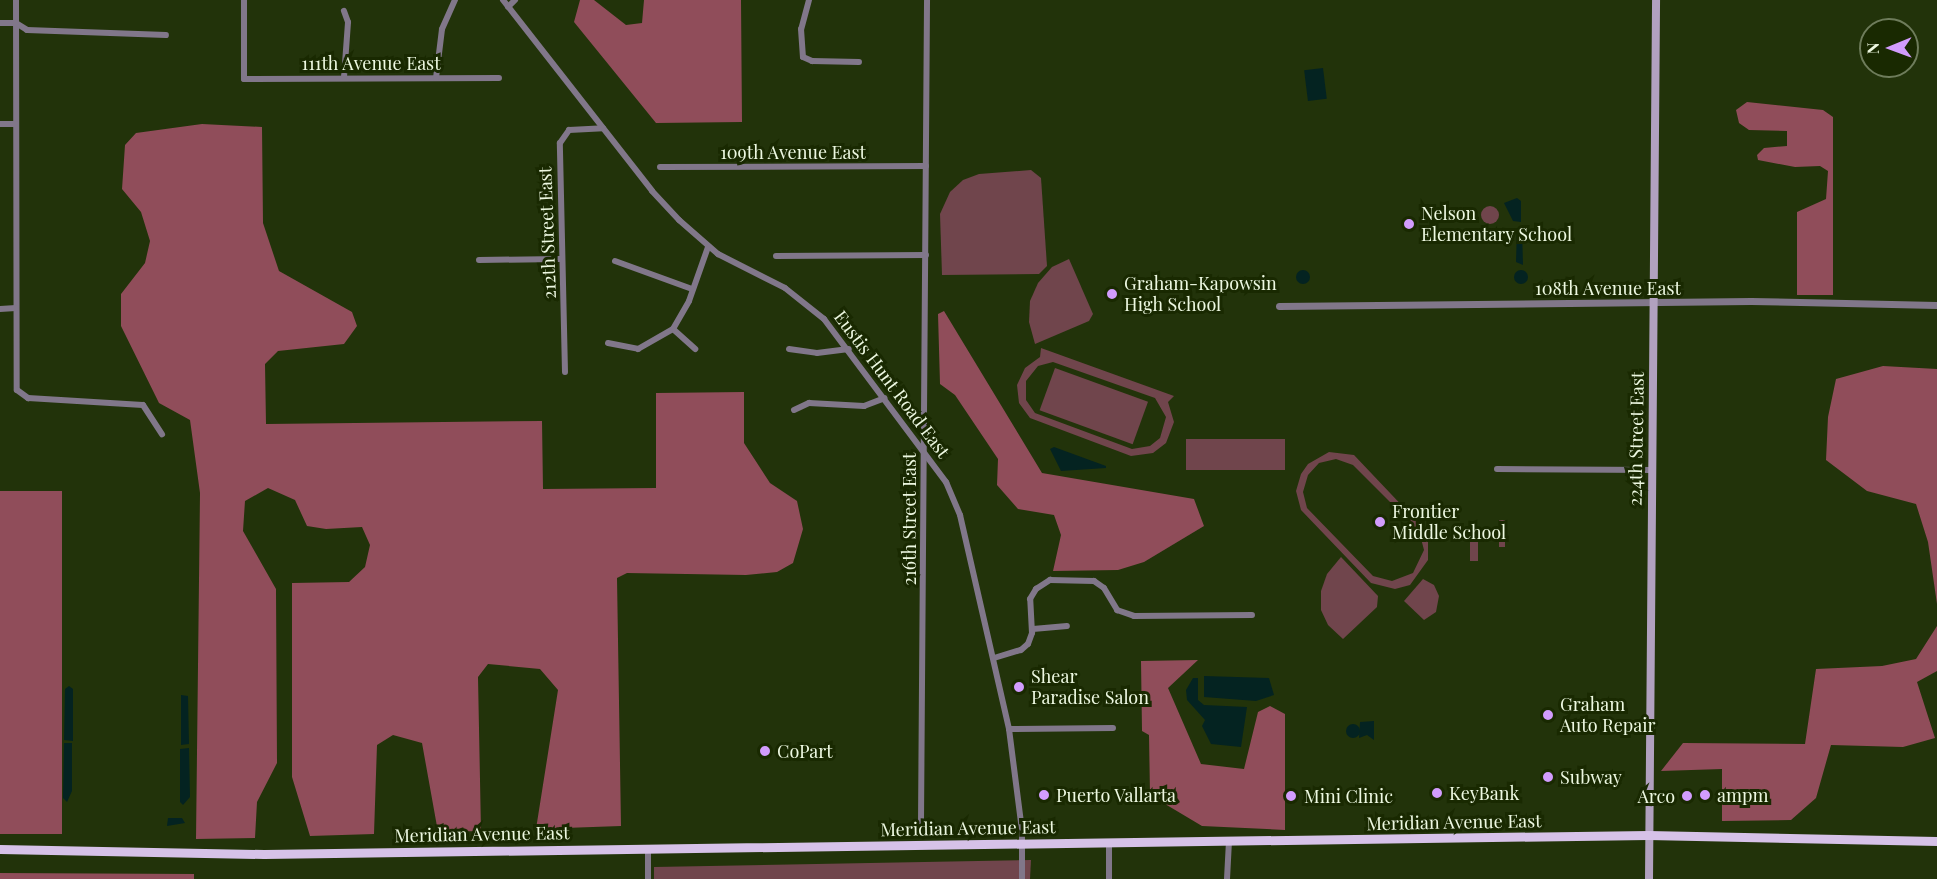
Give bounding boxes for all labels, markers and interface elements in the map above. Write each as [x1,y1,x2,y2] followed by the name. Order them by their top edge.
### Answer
[1859,18,1919,78] north arrow
[1862,42,1883,54] text: N
[301,52,441,74] street label: 111th Avenue East
[720,141,866,163] street label: 109th Avenue East
[534,166,560,300] street label: 212th Street East
[1421,203,1573,246] place label: Nelson Elementary School
[1402,217,1416,231] marker: Nelson Elementary School
[1124,273,1277,316] place label: Graham-Kapowsin High School
[1535,277,1681,299] street label: 108th Avenue East
[1105,287,1119,301] marker: Graham-Kapowsin High School
[830,306,954,462] street label: Eustis Hunt Road East
[1624,371,1648,507] street label: 224th Street East
[898,452,920,586] street label: 216th Street East
[1392,501,1506,544] place label: Frontier Middle School
[1373,515,1387,529] marker: Frontier Middle School
[1031,666,1149,708] place label: Shear Paradise Salon
[1012,680,1026,694] marker: Shear Paradise Salon
[1560,694,1655,736] place label: Graham Auto Repair
[1541,708,1555,722] marker: Graham Auto Repair
[777,740,833,762] place label: CoPart
[758,744,772,758] marker: CoPart
[1560,766,1622,788] place label: Subway
[1541,770,1555,784] marker: Subway
[1449,782,1519,804] place label: KeyBank
[1056,784,1177,806] place label: Puerto Vallarta
[1717,784,1768,806] place label: ampm
[1304,785,1393,807] place label: Mini Clinic
[1637,785,1675,807] place label: Arco
[1430,786,1444,800] marker: KeyBank
[1282,787,1300,805] marker: Mini Clinic
[1037,788,1051,802] marker: Puerto Vallarta
[1698,788,1712,802] marker: ampm
[1680,789,1694,803] marker: Arco
[1366,810,1542,834] street label: Meridian Avenue East
[880,816,1056,840] street label: Meridian Avenue East
[394,822,570,846] street label: Meridian Avenue East

